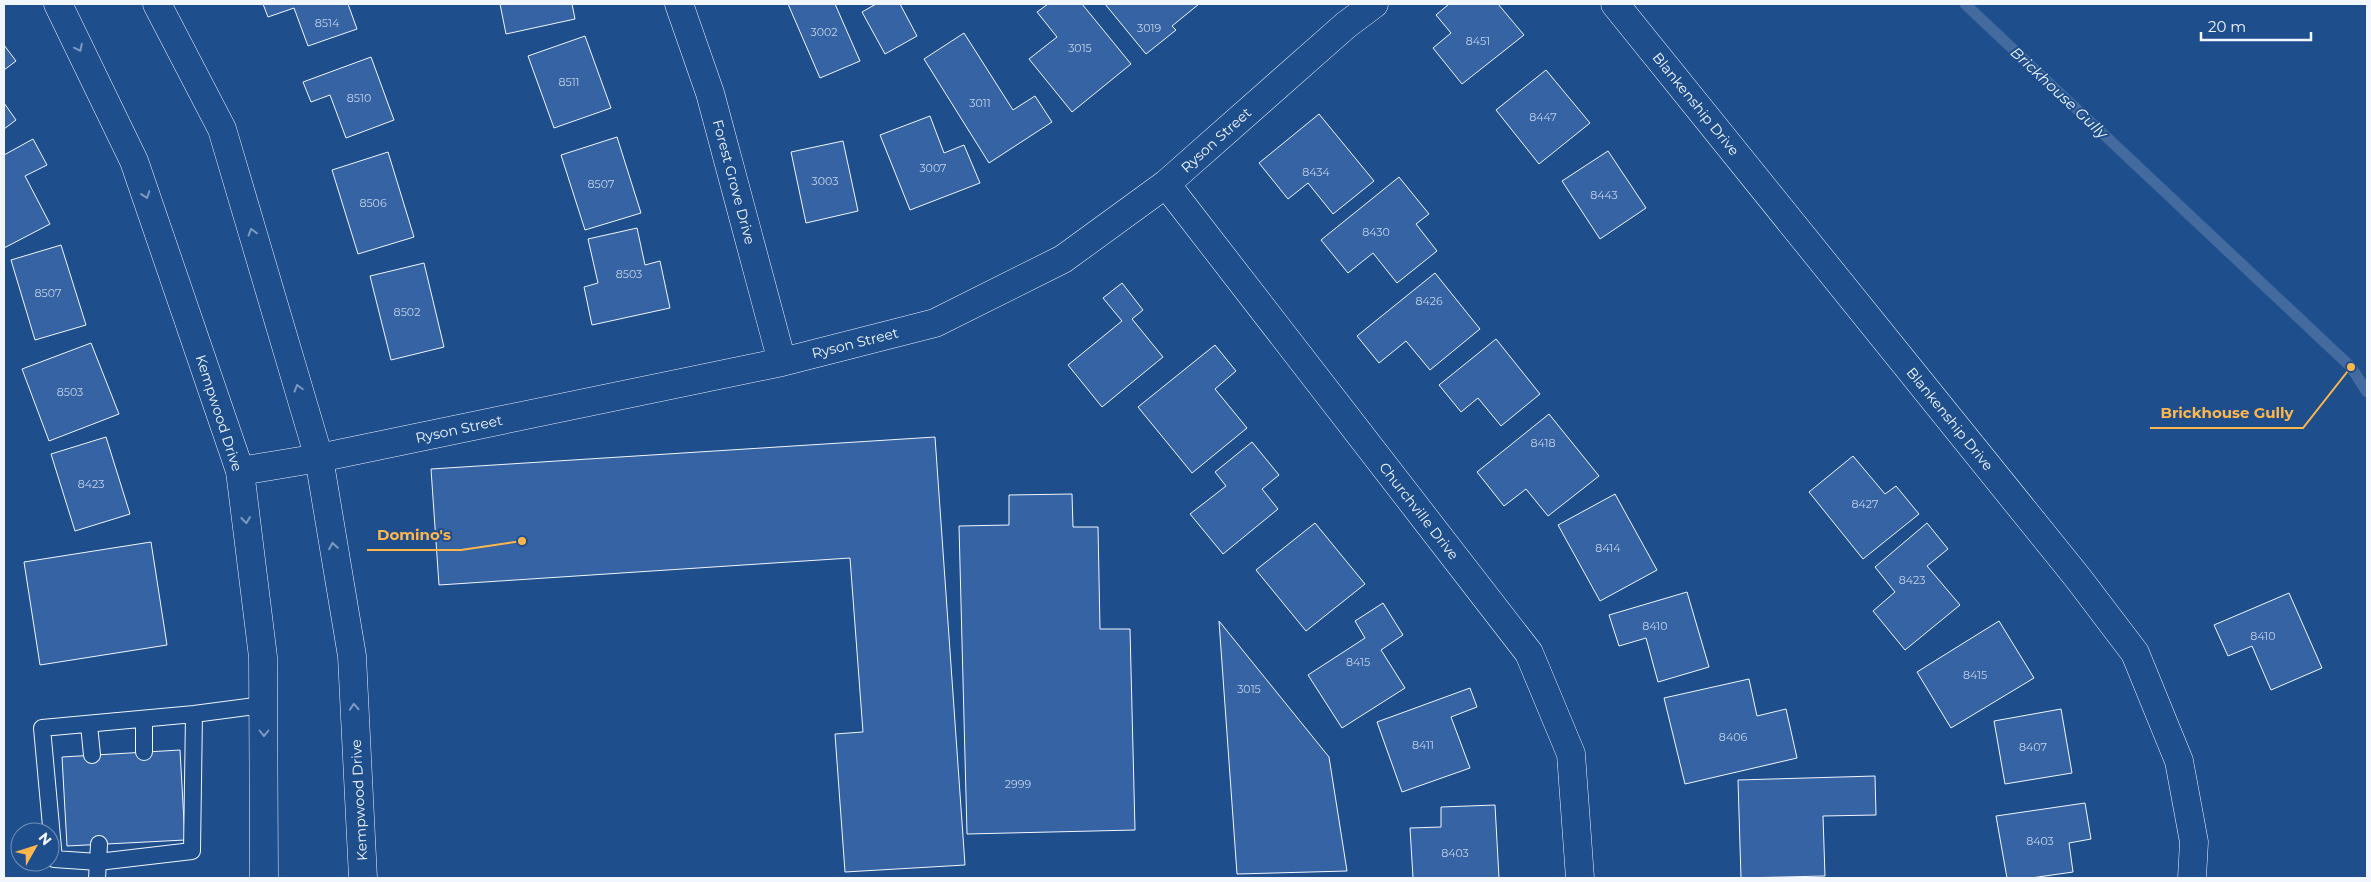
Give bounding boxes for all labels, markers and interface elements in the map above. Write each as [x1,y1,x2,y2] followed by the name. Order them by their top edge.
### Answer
[2201,10,2311,42] scale bar
[315,16,340,30] house number: 8514
[2208,17,2246,36] text: 20 m
[1137,21,1161,35] house number: 3019
[810,25,838,39] house number: 3002
[1466,34,1490,48] house number: 8451
[1068,41,1092,55] house number: 3015
[73,42,83,51] one-way arrow
[2007,43,2113,143] water label: Brickhouse Gully
[1649,49,1743,159] street label: Blankenship Drive
[558,75,580,89] house number: 8511
[347,91,371,105] house number: 8510
[969,96,991,110] house number: 3011
[1177,103,1255,176] street label: Ryson Street
[1529,110,1557,124] house number: 8447
[709,118,759,246] street label: Forest Grove Drive
[919,161,947,175] house number: 3007
[1302,165,1331,179] house number: 8434
[812,174,838,188] house number: 3003
[588,177,614,191] house number: 8507
[1590,188,1618,202] house number: 8443
[140,191,150,199] one-way arrow
[359,196,387,210] house number: 8506
[1362,225,1390,239] house number: 8430
[248,229,258,237] one-way arrow
[616,267,642,281] house number: 8503
[35,286,61,300] house number: 8507
[1415,294,1443,308] house number: 8426
[394,305,420,319] house number: 8502
[810,323,901,362] street label: Ryson Street
[192,352,246,474] street label: Kempwood Drive
[1903,364,1997,474] street label: Blankenship Drive
[294,384,304,393] one-way arrow
[57,385,83,399] house number: 8503
[2150,398,2303,428] callout: Brickhouse Gully
[2160,403,2295,422] text: Brickhouse Gully
[414,411,505,447] street label: Ryson Street
[1530,436,1556,450] house number: 8418
[1375,459,1463,563] street label: Churchville Drive
[78,477,104,491] house number: 8423
[1852,497,1878,511] house number: 8427
[240,516,251,524] one-way arrow
[367,520,461,550] callout: Domino's
[377,525,451,544] text: Domino's
[1595,541,1621,555] house number: 8414
[329,542,339,551] one-way arrow
[1899,573,1925,587] house number: 8423
[1642,619,1668,633] house number: 8410
[2250,629,2276,643] house number: 8410
[1346,655,1370,669] house number: 8415
[1963,668,1987,682] house number: 8415
[1237,682,1261,696] house number: 3015
[349,703,360,711] one-way arrow
[258,730,269,738] one-way arrow
[1719,730,1747,744] house number: 8406
[1412,738,1434,752] house number: 8411
[347,739,371,861] street label: Kempwood Drive
[2019,740,2047,754] house number: 8407
[1005,777,1031,791] house number: 2999
[10,822,60,872] north arrow
[35,829,56,849] text: N
[2026,834,2054,848] house number: 8403
[1441,846,1469,860] house number: 8403

